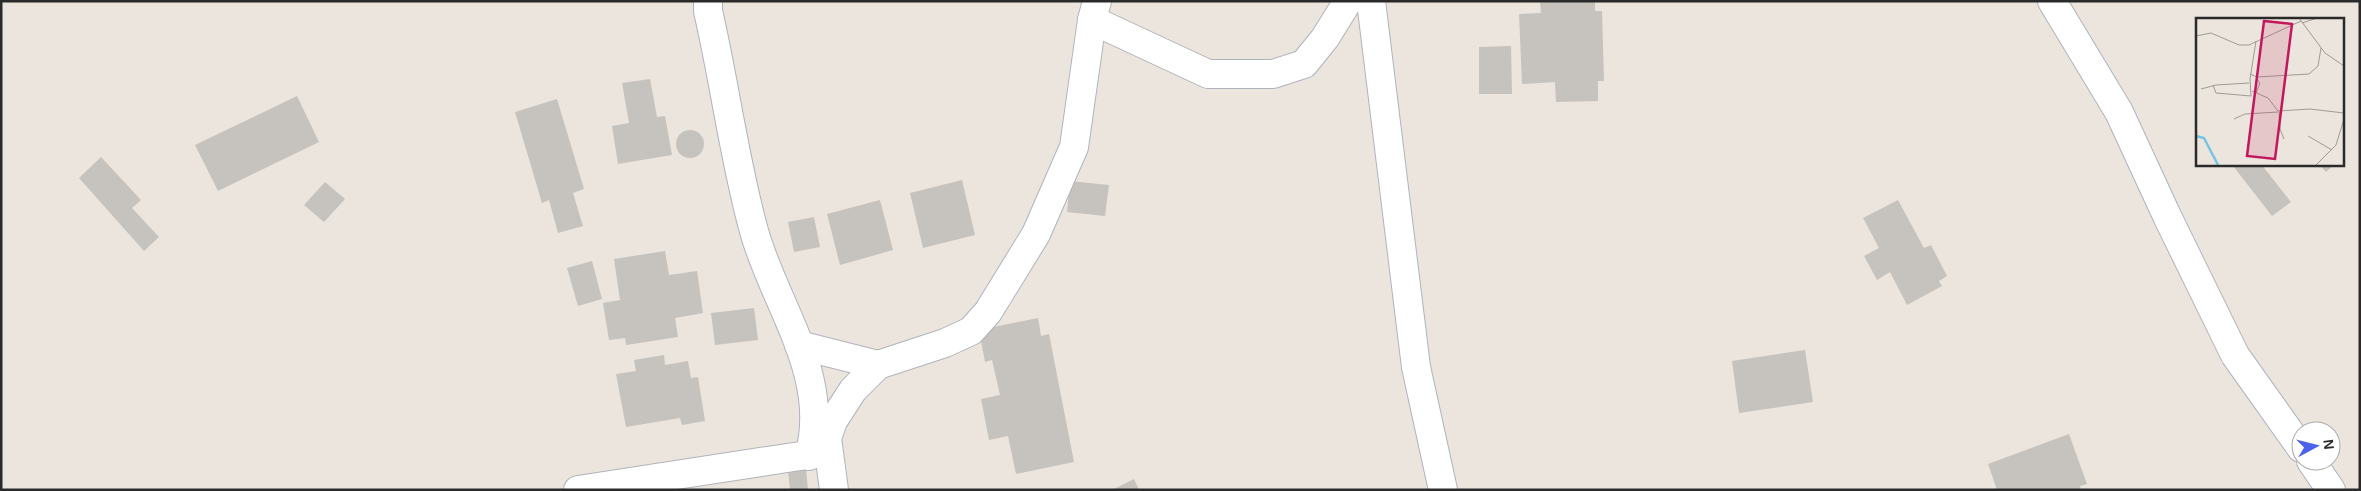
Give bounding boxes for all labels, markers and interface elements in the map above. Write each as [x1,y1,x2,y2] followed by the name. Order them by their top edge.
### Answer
[2196,18,2344,165] inset map
[2291,421,2341,471] north arrow
[2320,438,2337,450] text: N

